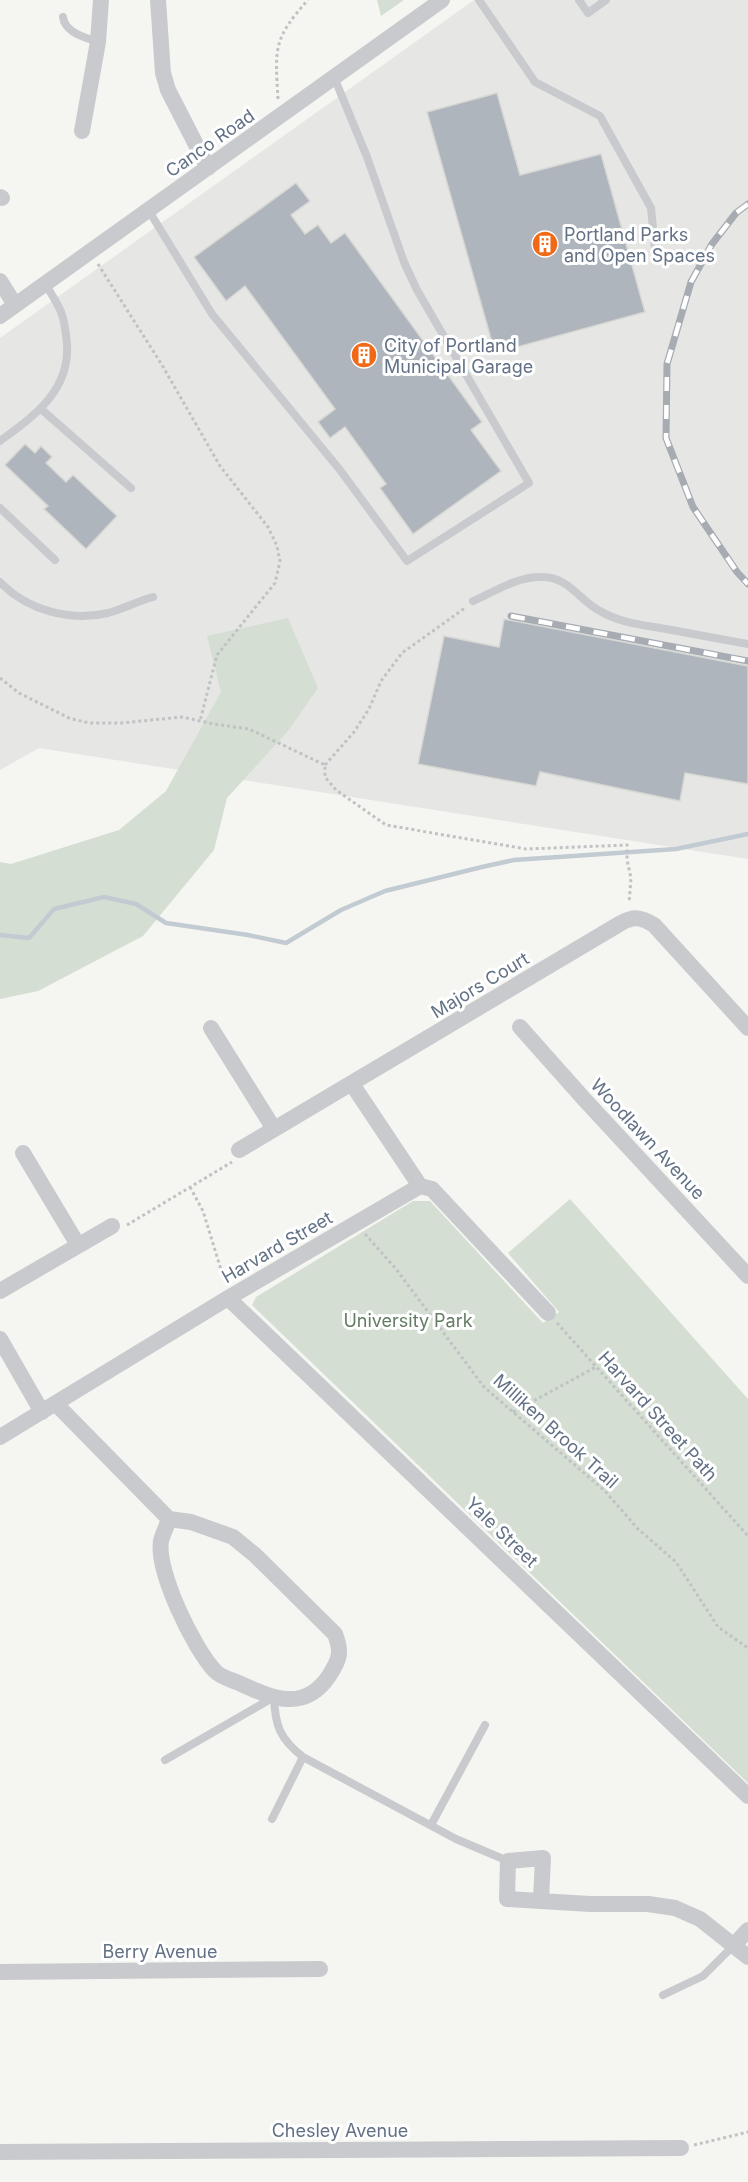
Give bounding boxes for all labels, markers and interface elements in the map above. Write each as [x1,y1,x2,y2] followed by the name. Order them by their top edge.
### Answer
[162,105,258,181] street label: Canco Road
[564,224,715,266] place label: Portland Parks and Open Spaces
[530,229,560,259] building icon: Portland Parks and Open Spaces
[384,335,533,377] place label: City of Portland Municipal Garage
[349,340,379,370] building icon: City of Portland Municipal Garage
[427,948,533,1022] street label: Majors Court
[587,1074,709,1204] street label: Woodlawn Avenue
[218,1207,336,1287] street label: Harvard Street
[343,1310,473,1331] park label: University Park
[594,1347,722,1485] street label: Harvard Street Path
[489,1370,623,1492] street label: Milliken Brook Trail
[462,1493,542,1571] street label: Yale Street
[103,1941,217,1962] street label: Berry Avenue
[272,2120,408,2141] street label: Chesley Avenue

